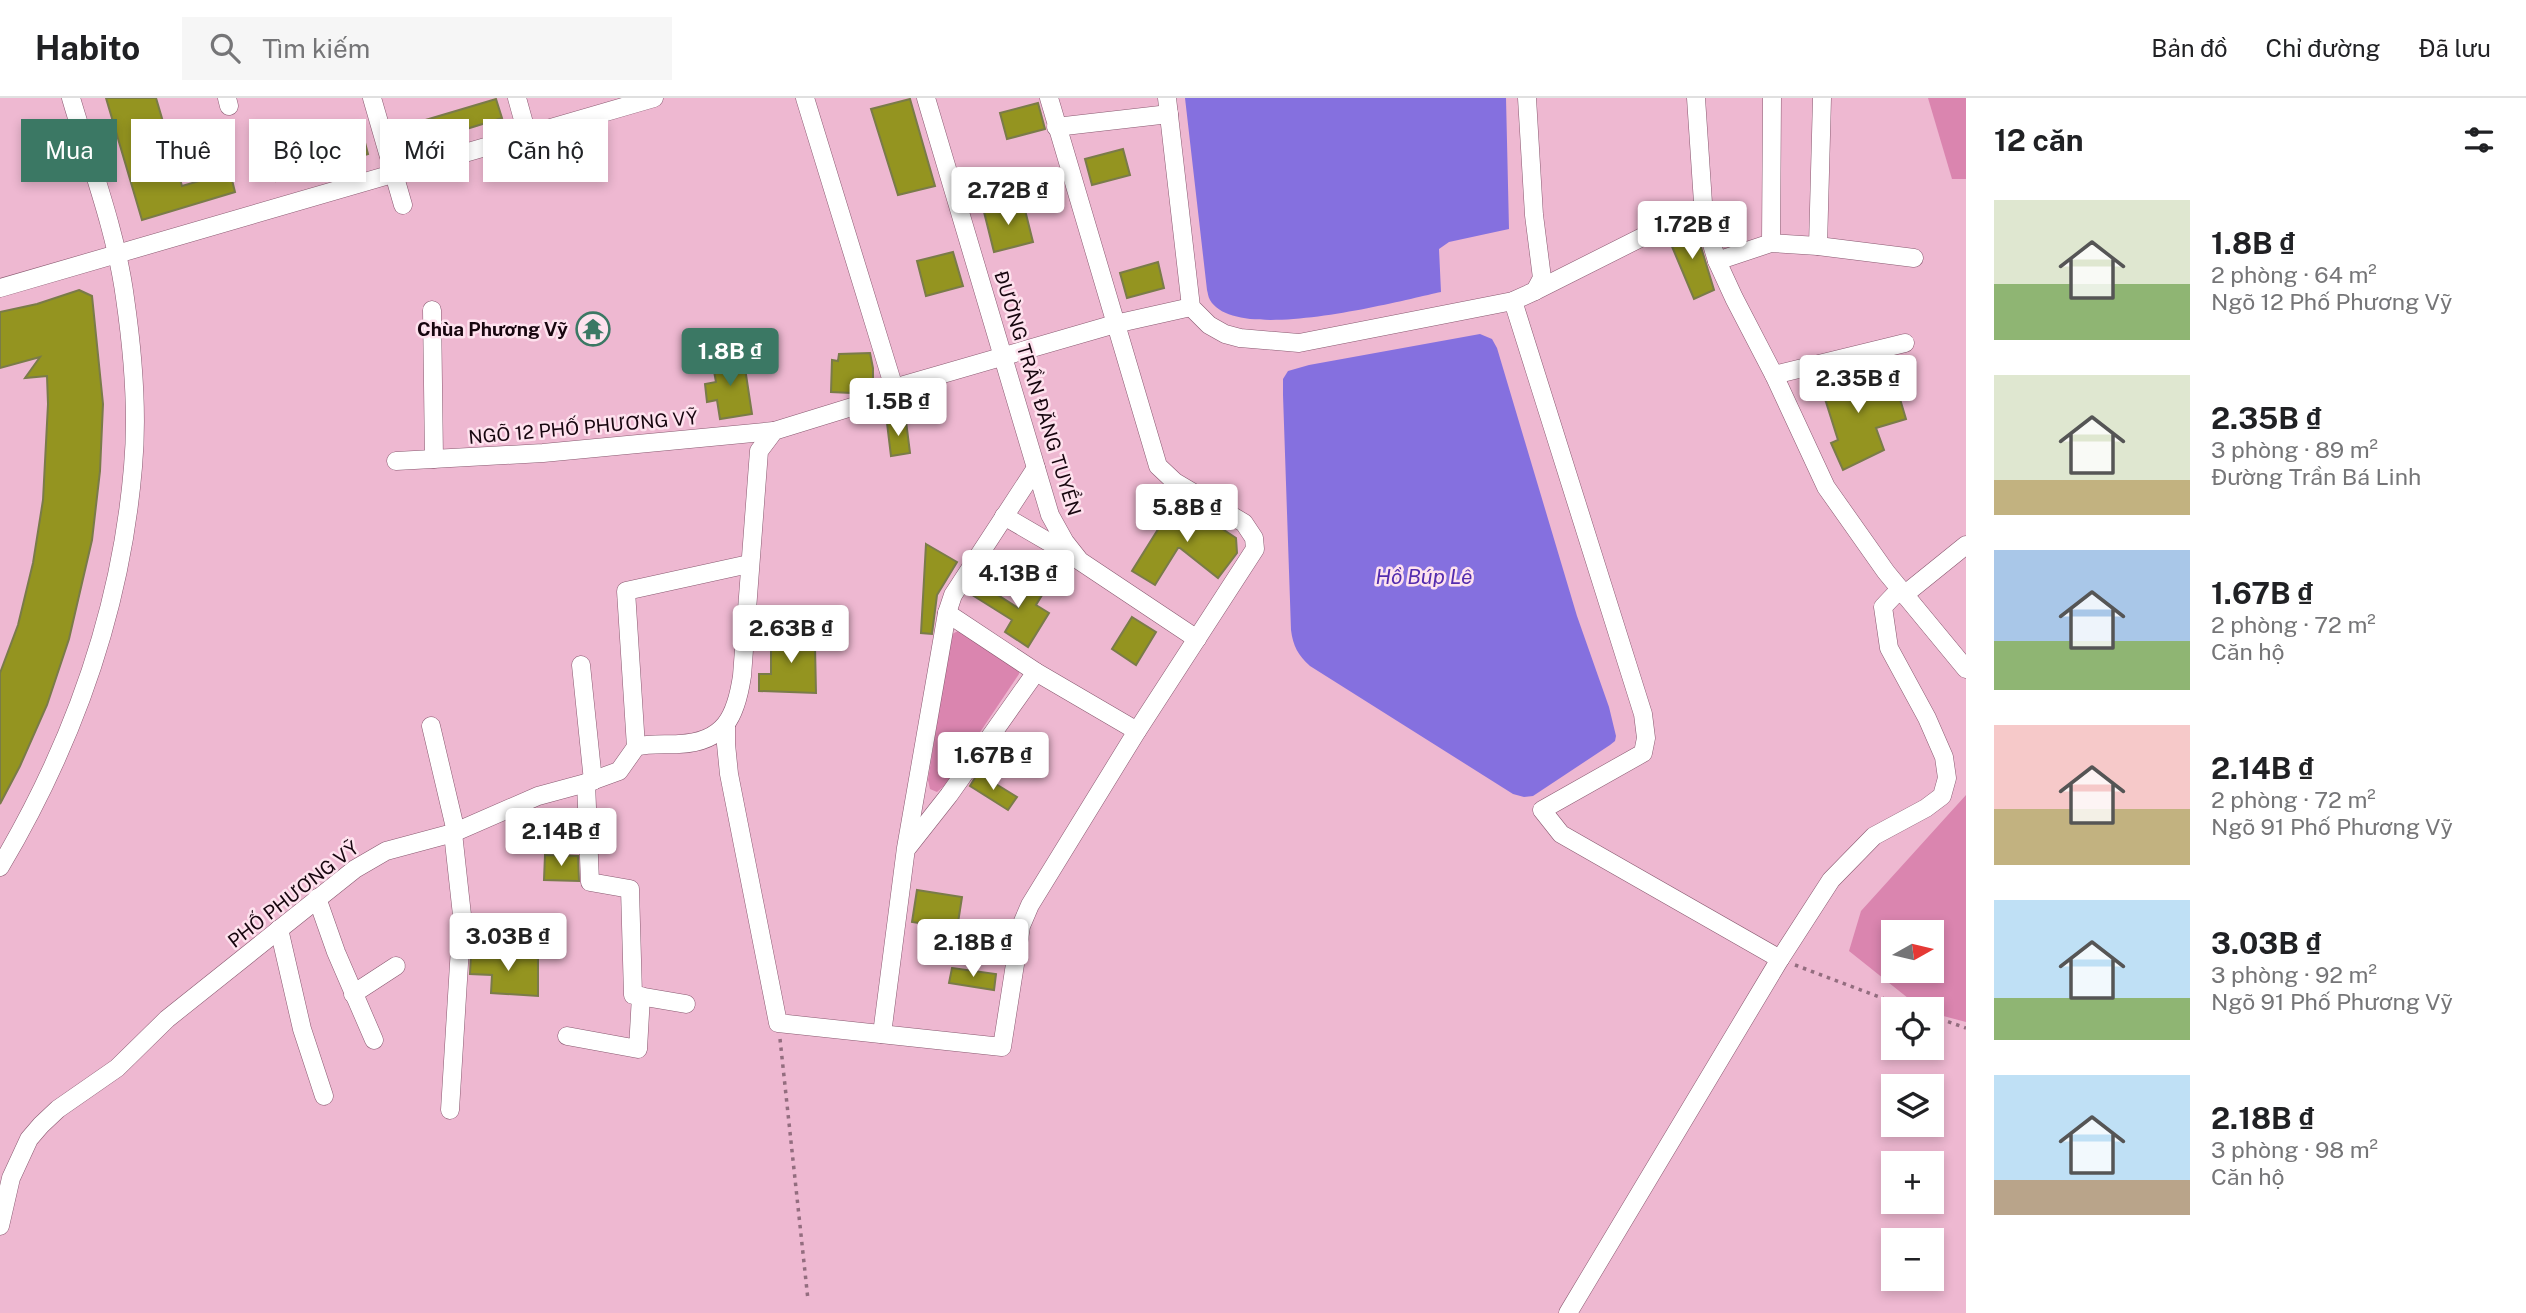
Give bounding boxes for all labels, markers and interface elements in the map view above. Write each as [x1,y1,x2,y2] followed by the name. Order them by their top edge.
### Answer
[182,17,672,80] search box
[35,29,140,67] text: Habito
[206,29,244,67] icon: search
[262,33,370,64] text: Tìm kiếm
[2151,34,2228,62] text: Bản đồ
[2266,34,2380,62] text: Chỉ đường
[2418,34,2491,62] text: Đã lưu
[21,119,117,182] chip: Mua
[131,119,235,182] chip: Thuê
[249,119,366,182] chip: Bộ lọc
[380,119,469,182] chip: Mới
[483,119,608,182] chip: Căn hộ
[2460,121,2498,159] icon: filters
[1994,122,2084,158] text: 12 căn
[943,167,1073,227] pin: 2.72B ₫
[967,176,1049,203] text: 2.72B ₫
[1627,202,1757,261] pin: 1.72B ₫
[1654,210,1730,237] text: 1.72B ₫
[2211,225,2295,261] text: 1.8B ₫
[2050,228,2134,312] icon: home
[2211,261,2377,288] text: 2 phòng · 64 m²
[990,267,1089,518] street label: ĐƯỜNG TRẦN ĐĂNG TUYỂN
[2211,288,2452,315] text: Ngõ 12 Phố Phương Vỹ
[574,310,612,348] temple icon: Chùa Phương Vỹ
[417,318,568,340] place label: Chùa Phương Vỹ
[673,328,787,388] pin: 1.8B ₫
[698,337,762,364] text: 1.8B ₫
[1793,356,1923,415] pin: 2.35B ₫
[1816,364,1900,391] text: 2.35B ₫
[841,378,955,438] pin: 1.5B ₫
[866,387,930,414] text: 1.5B ₫
[2211,400,2322,436] text: 2.35B ₫
[2050,403,2134,487] icon: home
[467,404,699,448] street label: NGÕ 12 PHỐ PHƯƠNG VỸ
[2211,436,2378,463] text: 3 phòng · 89 m²
[2211,463,2421,490] text: Đường Trần Bá Linh
[1130,484,1244,544] pin: 5.8B ₫
[1152,493,1222,520] text: 5.8B ₫
[953,550,1083,610] pin: 4.13B ₫
[978,559,1058,586] text: 4.13B ₫
[1376,564,1473,589] water label: Hồ Búp Lê
[2211,575,2313,611] text: 1.67B ₫
[2050,578,2134,662] icon: home
[726,606,856,665] pin: 2.63B ₫
[2211,611,2376,638] text: 2 phòng · 72 m²
[749,614,833,641] text: 2.63B ₫
[2211,638,2285,665] text: Căn hộ
[928,732,1058,792] pin: 1.67B ₫
[954,741,1032,768] text: 1.67B ₫
[2211,750,2314,786] text: 2.14B ₫
[2050,753,2134,837] icon: home
[2211,786,2376,813] text: 2 phòng · 72 m²
[496,808,626,868] pin: 2.14B ₫
[2211,813,2453,840] text: Ngõ 91 Phố Phương Vỹ
[522,817,601,844] text: 2.14B ₫
[222,834,363,952] street label: PHỐ PHƯƠNG VỸ
[443,914,573,973] pin: 3.03B ₫
[908,920,1038,979] pin: 2.18B ₫
[1881,920,1944,984] north arrow
[1881,920,1944,1291] map controls
[466,922,550,949] text: 3.03B ₫
[2211,925,2322,961] text: 3.03B ₫
[933,928,1013,955] text: 2.18B ₫
[2050,928,2134,1012] icon: home
[2211,961,2377,988] text: 3 phòng · 92 m²
[2211,988,2453,1015] text: Ngõ 91 Phố Phương Vỹ
[1881,997,1944,1060] button: locate
[1881,1074,1944,1137] button: layers
[2211,1100,2315,1136] text: 2.18B ₫
[2050,1103,2134,1187] icon: home
[2211,1136,2378,1163] text: 3 phòng · 98 m²
[1881,1151,1944,1214] button: +
[2211,1163,2285,1190] text: Căn hộ
[1881,1228,1944,1291] button: −

